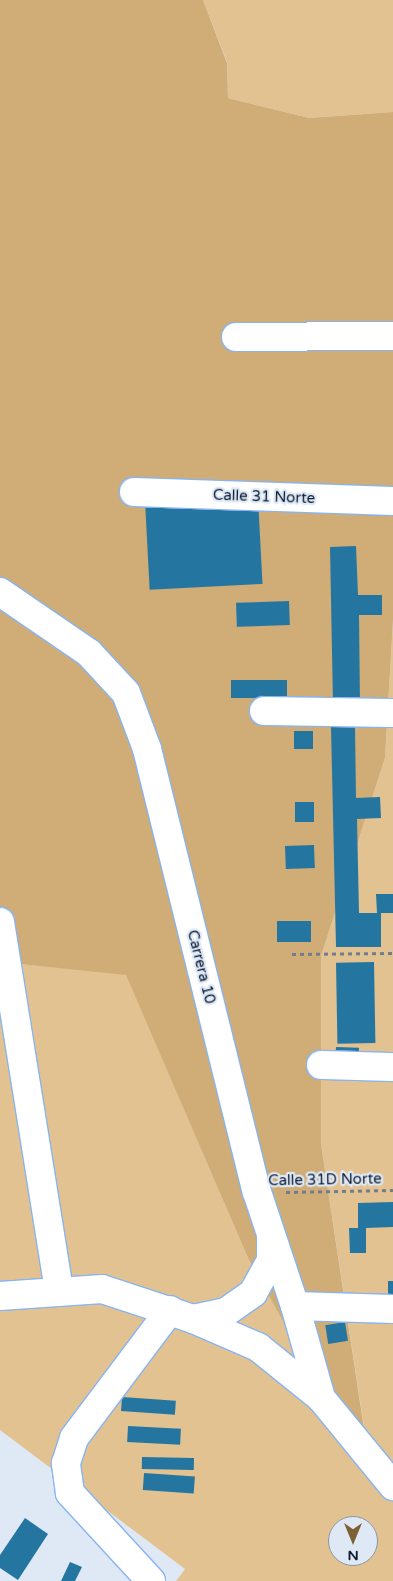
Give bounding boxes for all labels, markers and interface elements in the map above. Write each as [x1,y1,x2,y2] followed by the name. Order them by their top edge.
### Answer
[213,486,315,508] street label: Calle 31 Norte
[183,928,219,1006] street label: Carrera 10
[268,1170,382,1190] street label: Calle 31D Norte
[328,1516,378,1566] north arrow
[347,1547,359,1564] text: N

